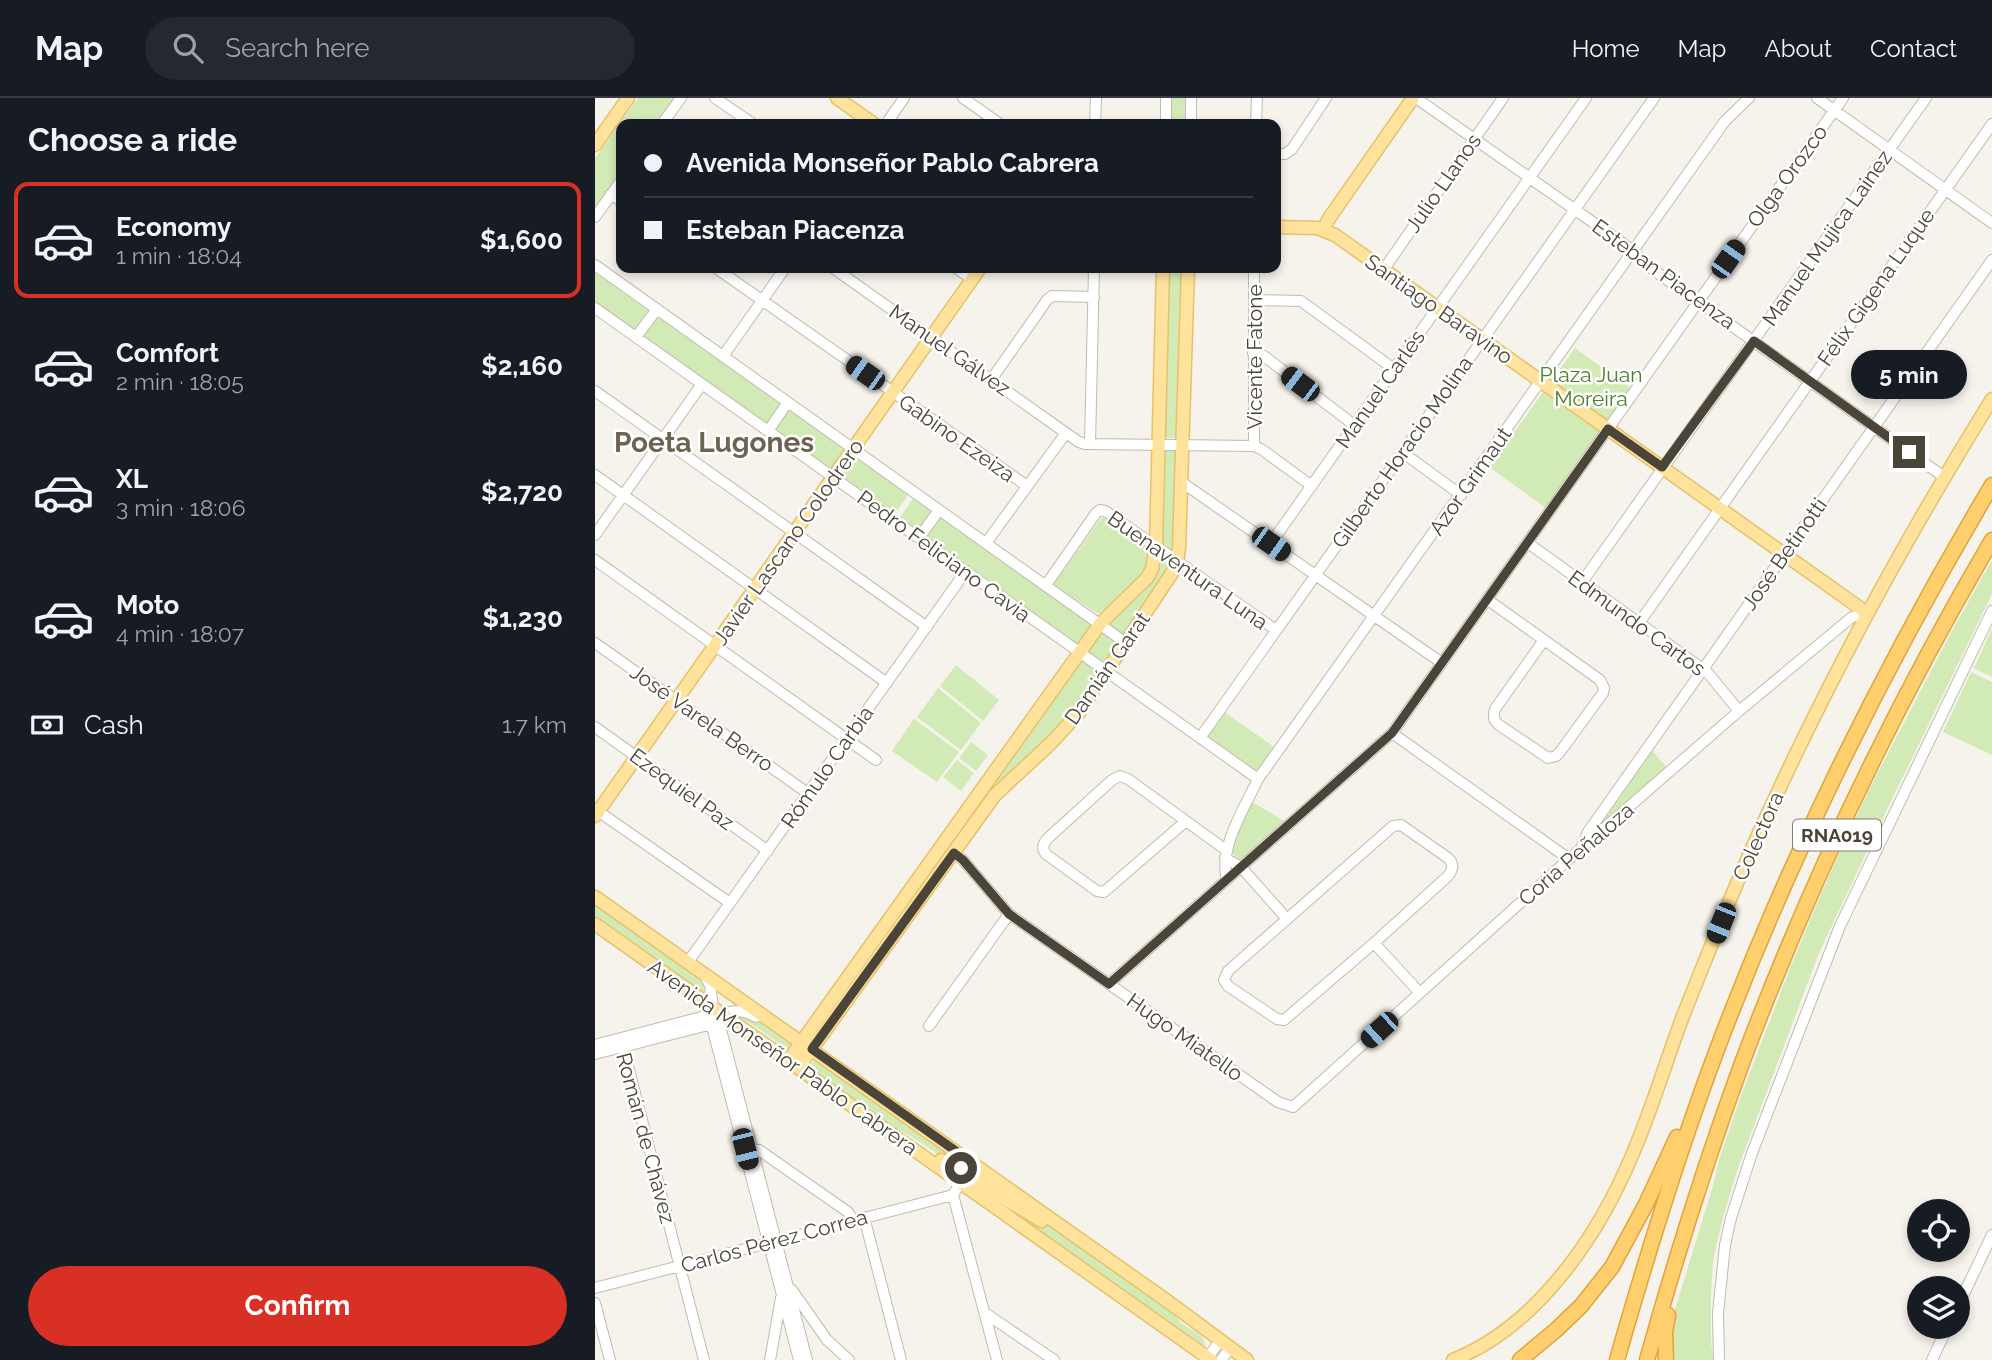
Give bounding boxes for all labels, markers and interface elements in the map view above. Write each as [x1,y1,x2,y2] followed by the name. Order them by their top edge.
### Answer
[145,17,635,80] search box
[35,29,103,68] text: Map
[169,29,207,67] icon: search
[225,33,370,63] text: Search here
[1572,34,1640,63] text: Home
[1678,34,1726,63] text: Map
[1764,34,1832,63] text: About
[1870,34,1957,63] text: Contact
[1742,120,1832,232] street label: Olga Orozco
[28,121,237,158] text: Choose a ride
[1400,129,1486,237] street label: Julio Llanos
[1757,145,1897,331] street label: Manuel Mujica Lainez
[686,148,1099,178] text: Avenida Monseñor Pablo Cabrera
[1812,203,1940,371] street label: Félix Gigena Luque
[32,209,95,272] icon: car
[116,212,231,242] text: Economy
[1588,214,1740,334] street label: Esteban Piacenza
[686,215,904,245] text: Esteban Piacenza
[480,225,563,255] text: $1,600
[1708,236,1749,282] car
[116,242,242,269] text: 1 min · 18:04
[1360,249,1518,369] street label: Santiago Baravino
[1242,284,1267,430] street label: Vicente Fatone
[885,299,1015,401] street label: Manuel Gálvez
[1330,325,1430,453] street label: Manuel Carlés
[32,335,95,398] icon: car
[116,338,219,368] text: Comfort
[1851,350,1967,400] callout: 5 min
[481,351,563,381] text: $2,160
[1326,351,1478,553] street label: Gilberto Horacio Molina
[842,352,889,394] car
[1879,361,1939,388] text: 5 min
[1540,362,1642,411] park label: Plaza Juan Moreira
[1277,363,1324,405] car
[116,368,244,395] text: 2 min · 18:05
[894,389,1020,487] street label: Gabino Ezeiza
[1424,422,1516,540] street label: Azor Grimaut
[614,426,814,459] district label: Poeta Lugones
[707,434,869,650] street label: Javier Lascano Colodrero
[1893,436,1925,468] route end
[32,461,95,524] icon: car
[116,464,148,494] text: XL
[481,477,563,507] text: $2,720
[853,485,1035,627] street label: Pedro Feliciano Cavia
[1736,493,1832,615] street label: José Betinotti
[116,494,246,521] text: 3 min · 18:06
[1103,505,1273,635] street label: Buenaventura Luna
[1248,523,1295,565] car
[1564,565,1710,681] street label: Edmundo Cartos
[32,587,95,650] icon: car
[116,590,179,620] text: Moto
[483,603,563,633] text: $1,230
[1059,607,1155,729] street label: Damián Garat
[116,620,244,647] text: 4 min · 18:07
[626,659,778,777] street label: José Varela Berro
[776,701,878,833] street label: Rómulo Carbia
[28,706,66,744] icon: cash
[84,710,144,740] text: Cash
[502,711,567,738] text: 1.7 km
[625,743,739,835] street label: Ezequiel Paz
[1727,788,1789,884] street label: Colectora
[1513,797,1639,911] street label: Coria Peñaloza
[1793,820,1881,850] road number: RNA019
[1704,900,1739,946] car
[643,954,923,1160] street label: Avenida Monseñor Pablo Cabrera
[1122,988,1248,1086] street label: Hugo Miatello
[1357,1008,1402,1052] car
[611,1050,681,1226] street label: Román de Chávez
[730,1126,761,1172] car
[945,1152,977,1184] route start
[1907,1199,1970,1339] map controls
[1907,1199,1970,1262] button: locate
[678,1204,870,1278] street label: Carlos Pérez Correa
[28,1266,567,1346] button: Confirm
[1907,1276,1970,1339] button: layers

